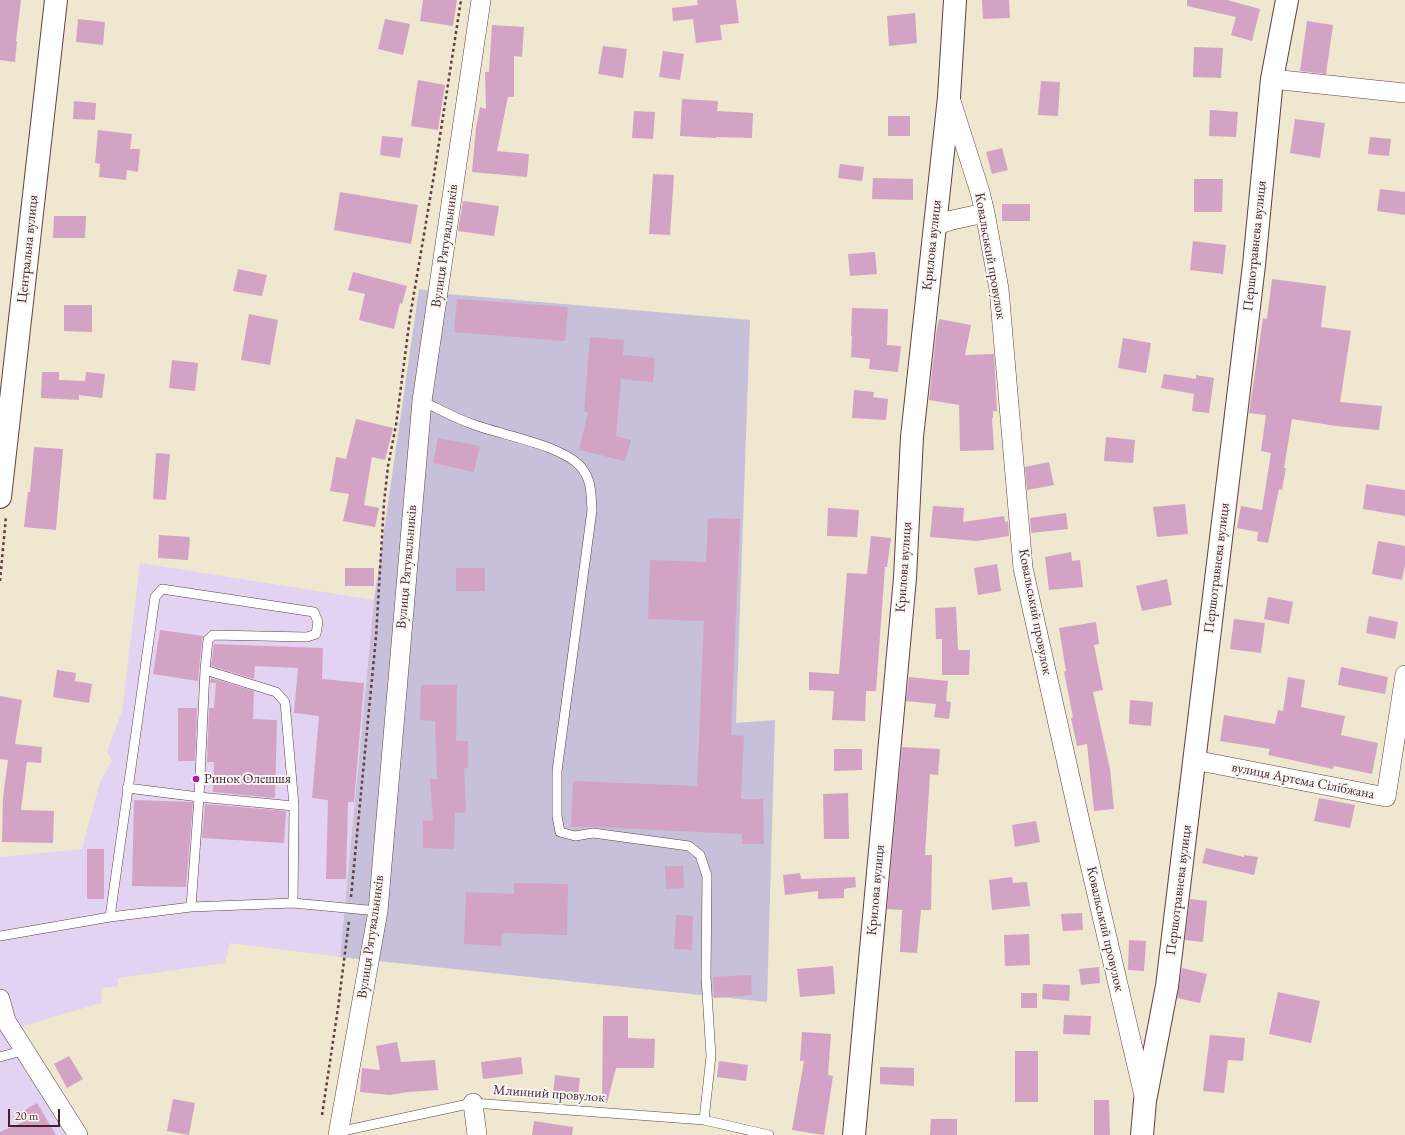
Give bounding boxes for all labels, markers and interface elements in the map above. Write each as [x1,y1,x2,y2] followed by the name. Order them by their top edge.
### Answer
[1240,180,1270,312] street label: Першотравнева вулиця
[428,183,462,309] street label: Вулиця Рятувальників
[971,191,1009,321] street label: Ковальський провулок
[14,194,42,304] street label: Центральна вулиця
[919,199,945,291] street label: Крилова вулиця
[1201,502,1233,634] street label: Першотравнева вулиця
[393,504,421,630] street label: Вулиця Рятувальників
[892,521,916,613] street label: Крилова вулиця
[1015,548,1055,676] street label: Ковальський провулок
[1230,759,1376,803] street label: вулиця Артема Сілібжана
[204,771,291,787] place label: Ринок Олешшя
[191,774,201,784] marker: Ринок Олешшя
[1163,824,1195,956] street label: Першотравнева вулиця
[864,844,888,936] street label: Крилова вулиця
[1082,865,1128,993] street label: Ковальський провулок
[354,874,388,1000] street label: Вулиця Рятувальників
[493,1082,605,1106] street label: Млинний провулок
[10,1101,62,1127] scale bar
[15,1108,38,1124] text: 20 m

